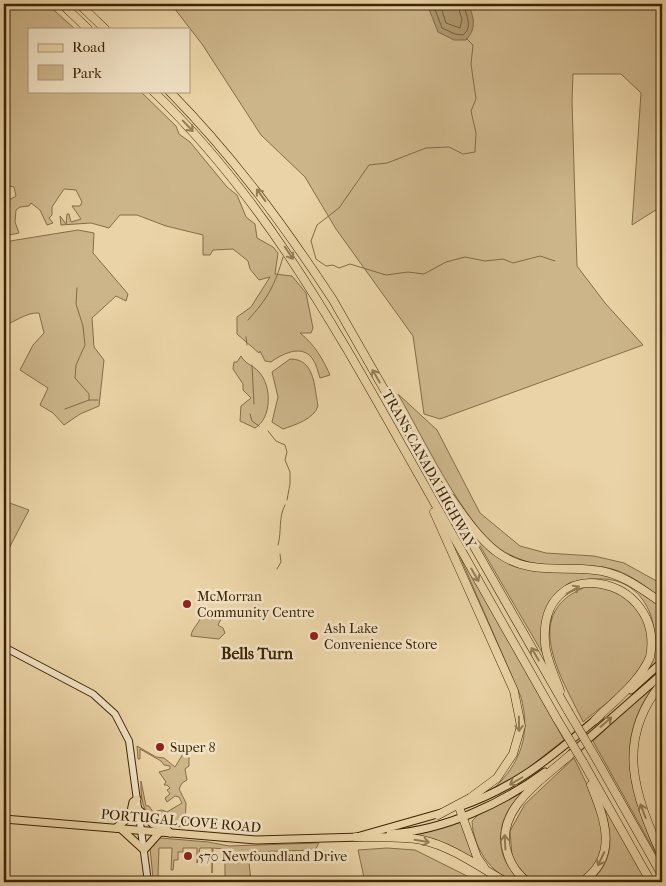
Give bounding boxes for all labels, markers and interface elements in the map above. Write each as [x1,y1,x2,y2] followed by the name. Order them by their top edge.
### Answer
[28,28,190,92] legend
[72,38,106,56] text: Road
[72,64,102,82] text: Park
[182,120,194,132] one-way arrow
[256,188,266,202] one-way arrow
[283,246,294,260] one-way arrow
[371,369,381,384] one-way arrow
[378,387,480,551] street label: TRANS CANADA HIGHWAY
[471,568,481,582] one-way arrow
[565,584,580,594] one-way arrow
[197,588,314,621] place label: McMorran Community Centre
[181,598,193,610] marker: McMorran Community Centre
[323,620,437,653] place label: Ash Lake Convenience Store
[308,630,320,642] marker: Ash Lake Convenience Store
[221,644,294,663] district label: Bells Turn
[530,646,540,661] one-way arrow
[515,715,524,731] one-way arrow
[600,717,613,728] one-way arrow
[170,739,216,756] place label: Super 8
[154,741,166,753] marker: Super 8
[510,777,524,787] one-way arrow
[638,804,647,819] one-way arrow
[100,806,262,837] street label: PORTUGAL COVE ROAD
[501,834,510,850] one-way arrow
[413,836,429,846] one-way arrow
[198,848,347,865] place label: 570 Newfoundland Drive
[182,850,194,862] marker: 570 Newfoundland Drive
[596,851,606,866] one-way arrow

